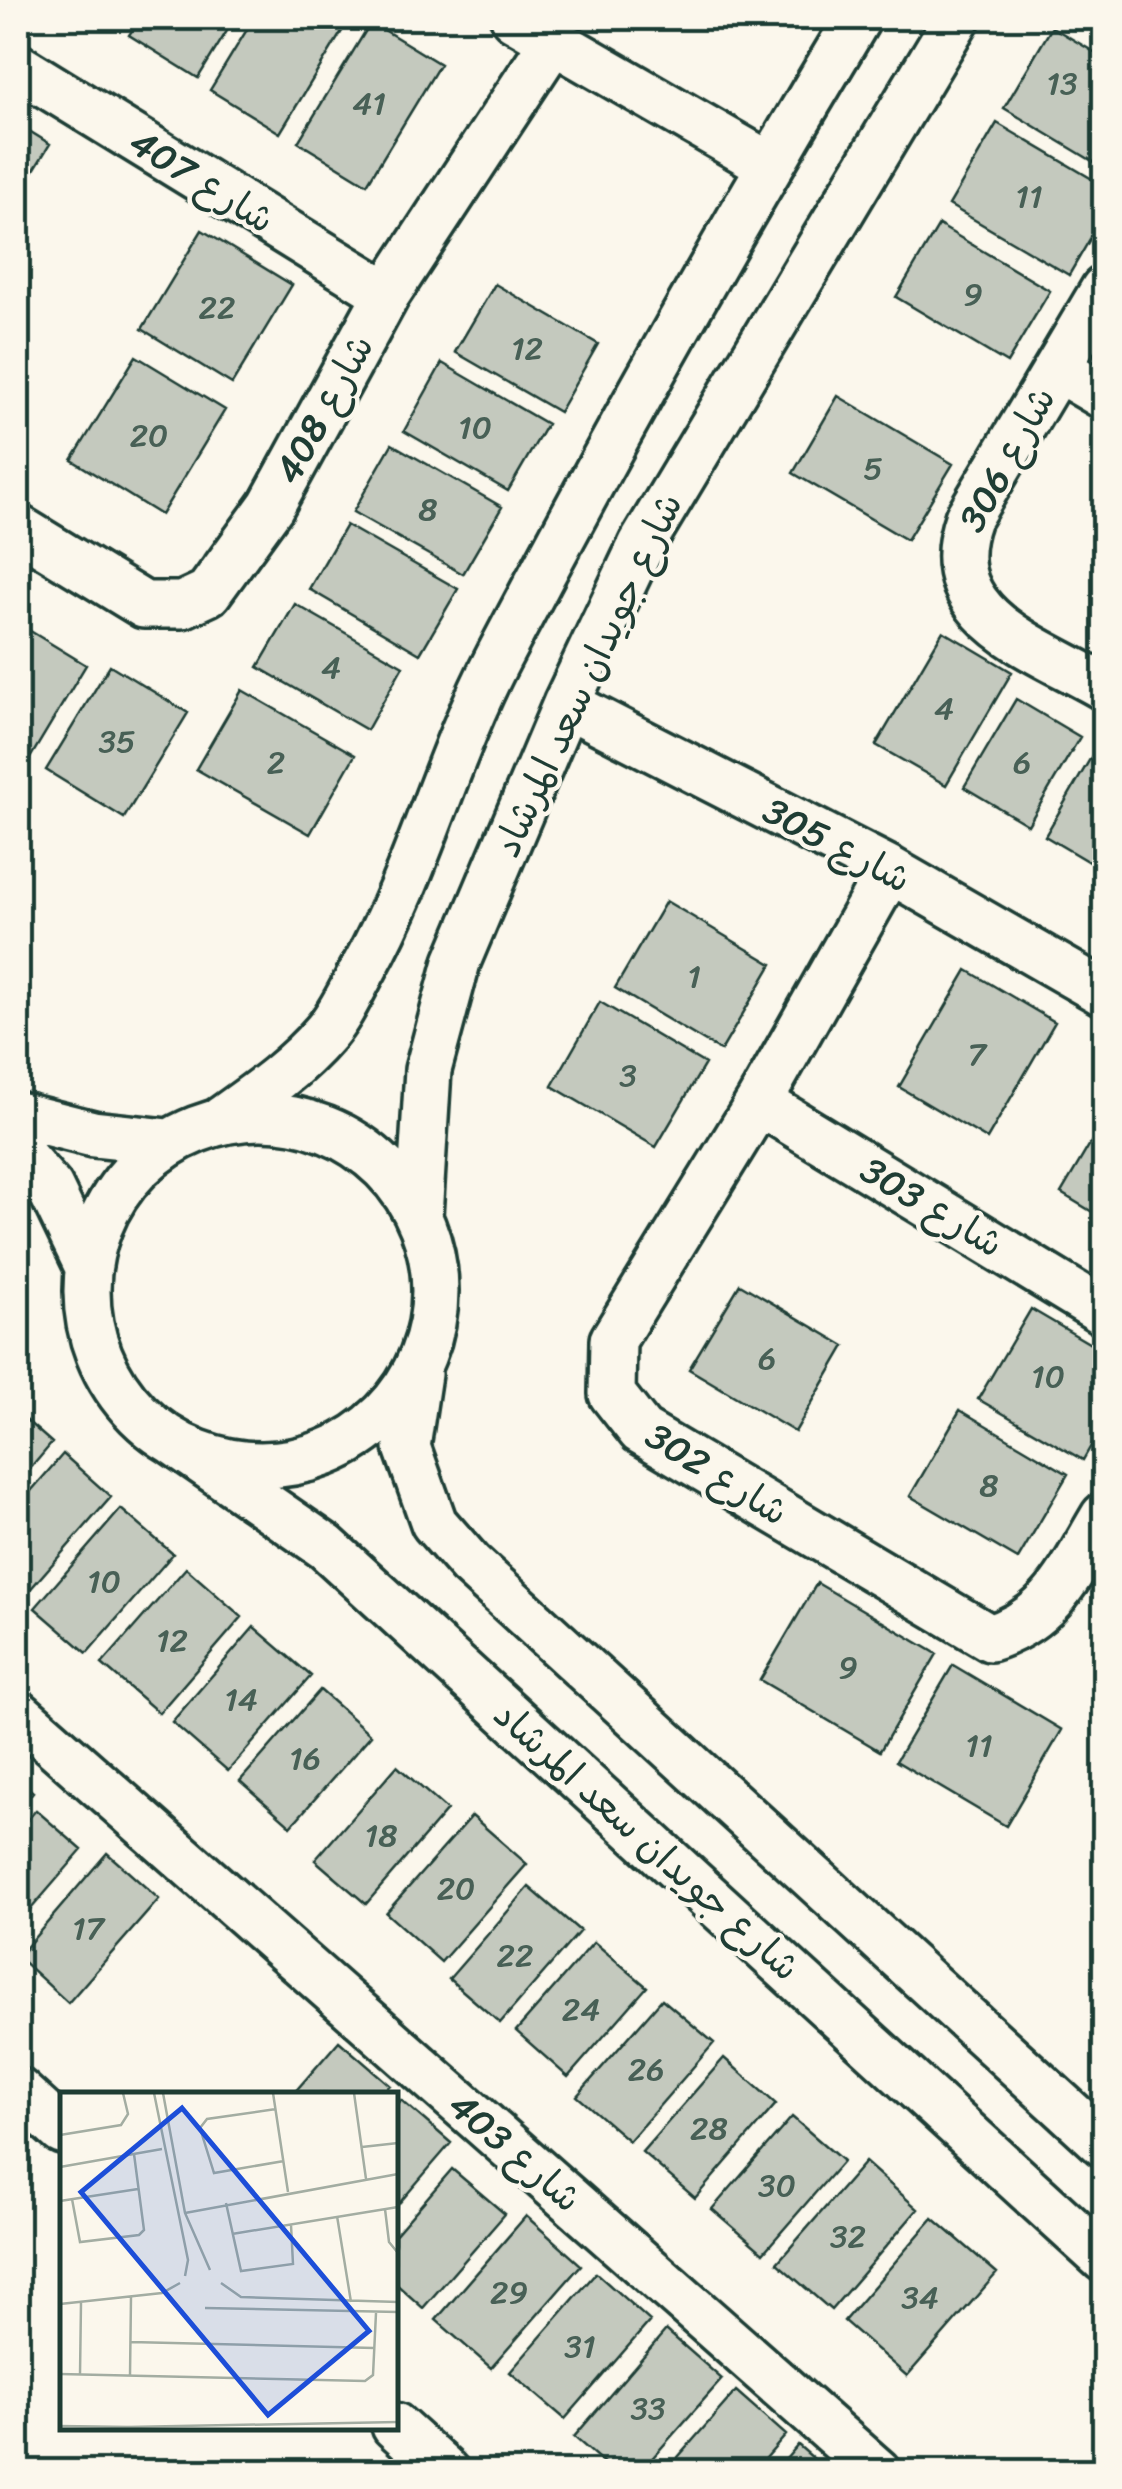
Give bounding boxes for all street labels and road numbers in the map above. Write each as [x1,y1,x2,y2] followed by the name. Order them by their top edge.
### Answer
[116,110,288,252] street label: شارع 407
[255,322,393,496] street label: شارع 408
[939,373,1075,545] street label: شارع 306
[474,481,702,869] street label: شارع جويدان سعد المرشاد
[751,778,923,912] street label: شارع 305
[847,1138,1017,1276] street label: شارع 303
[632,1403,802,1545] street label: شارع 302
[477,1684,817,1998] street label: شارع جويدان سعد المرشاد
[432,2074,598,2230] street label: شارع 403

